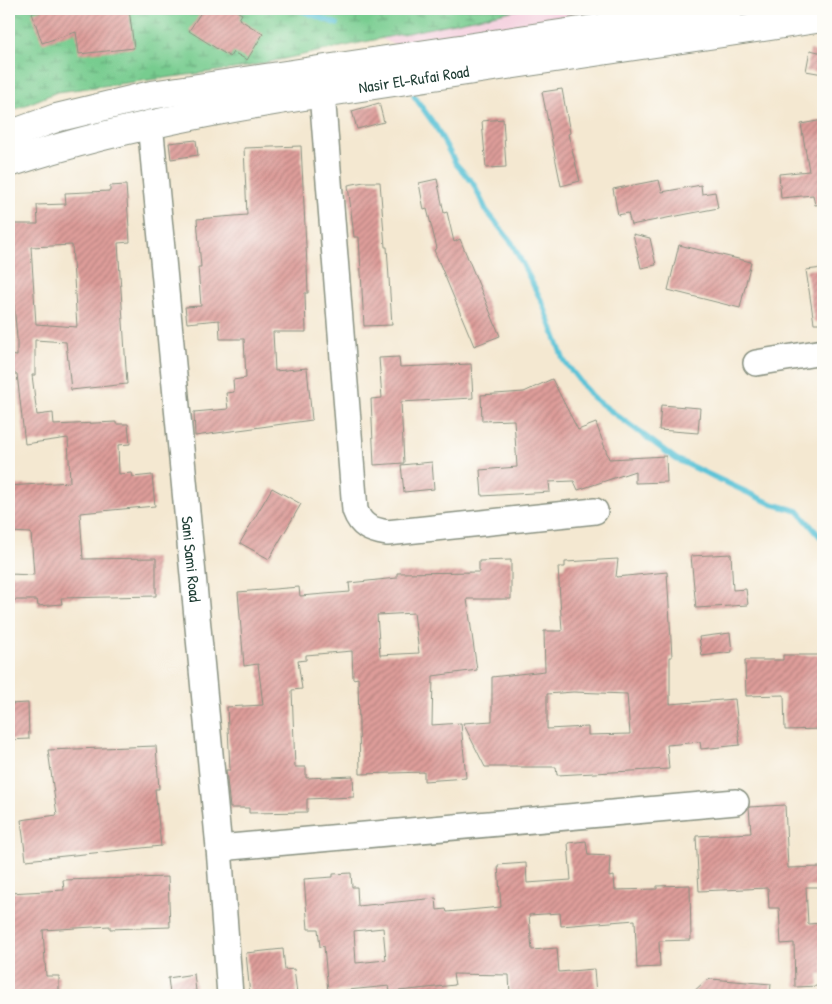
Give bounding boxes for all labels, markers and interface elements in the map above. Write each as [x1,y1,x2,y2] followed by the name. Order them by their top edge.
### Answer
[357,60,471,98] street label: Nasir El-Rufai Road
[176,515,207,603] street label: Sani Sami Road

